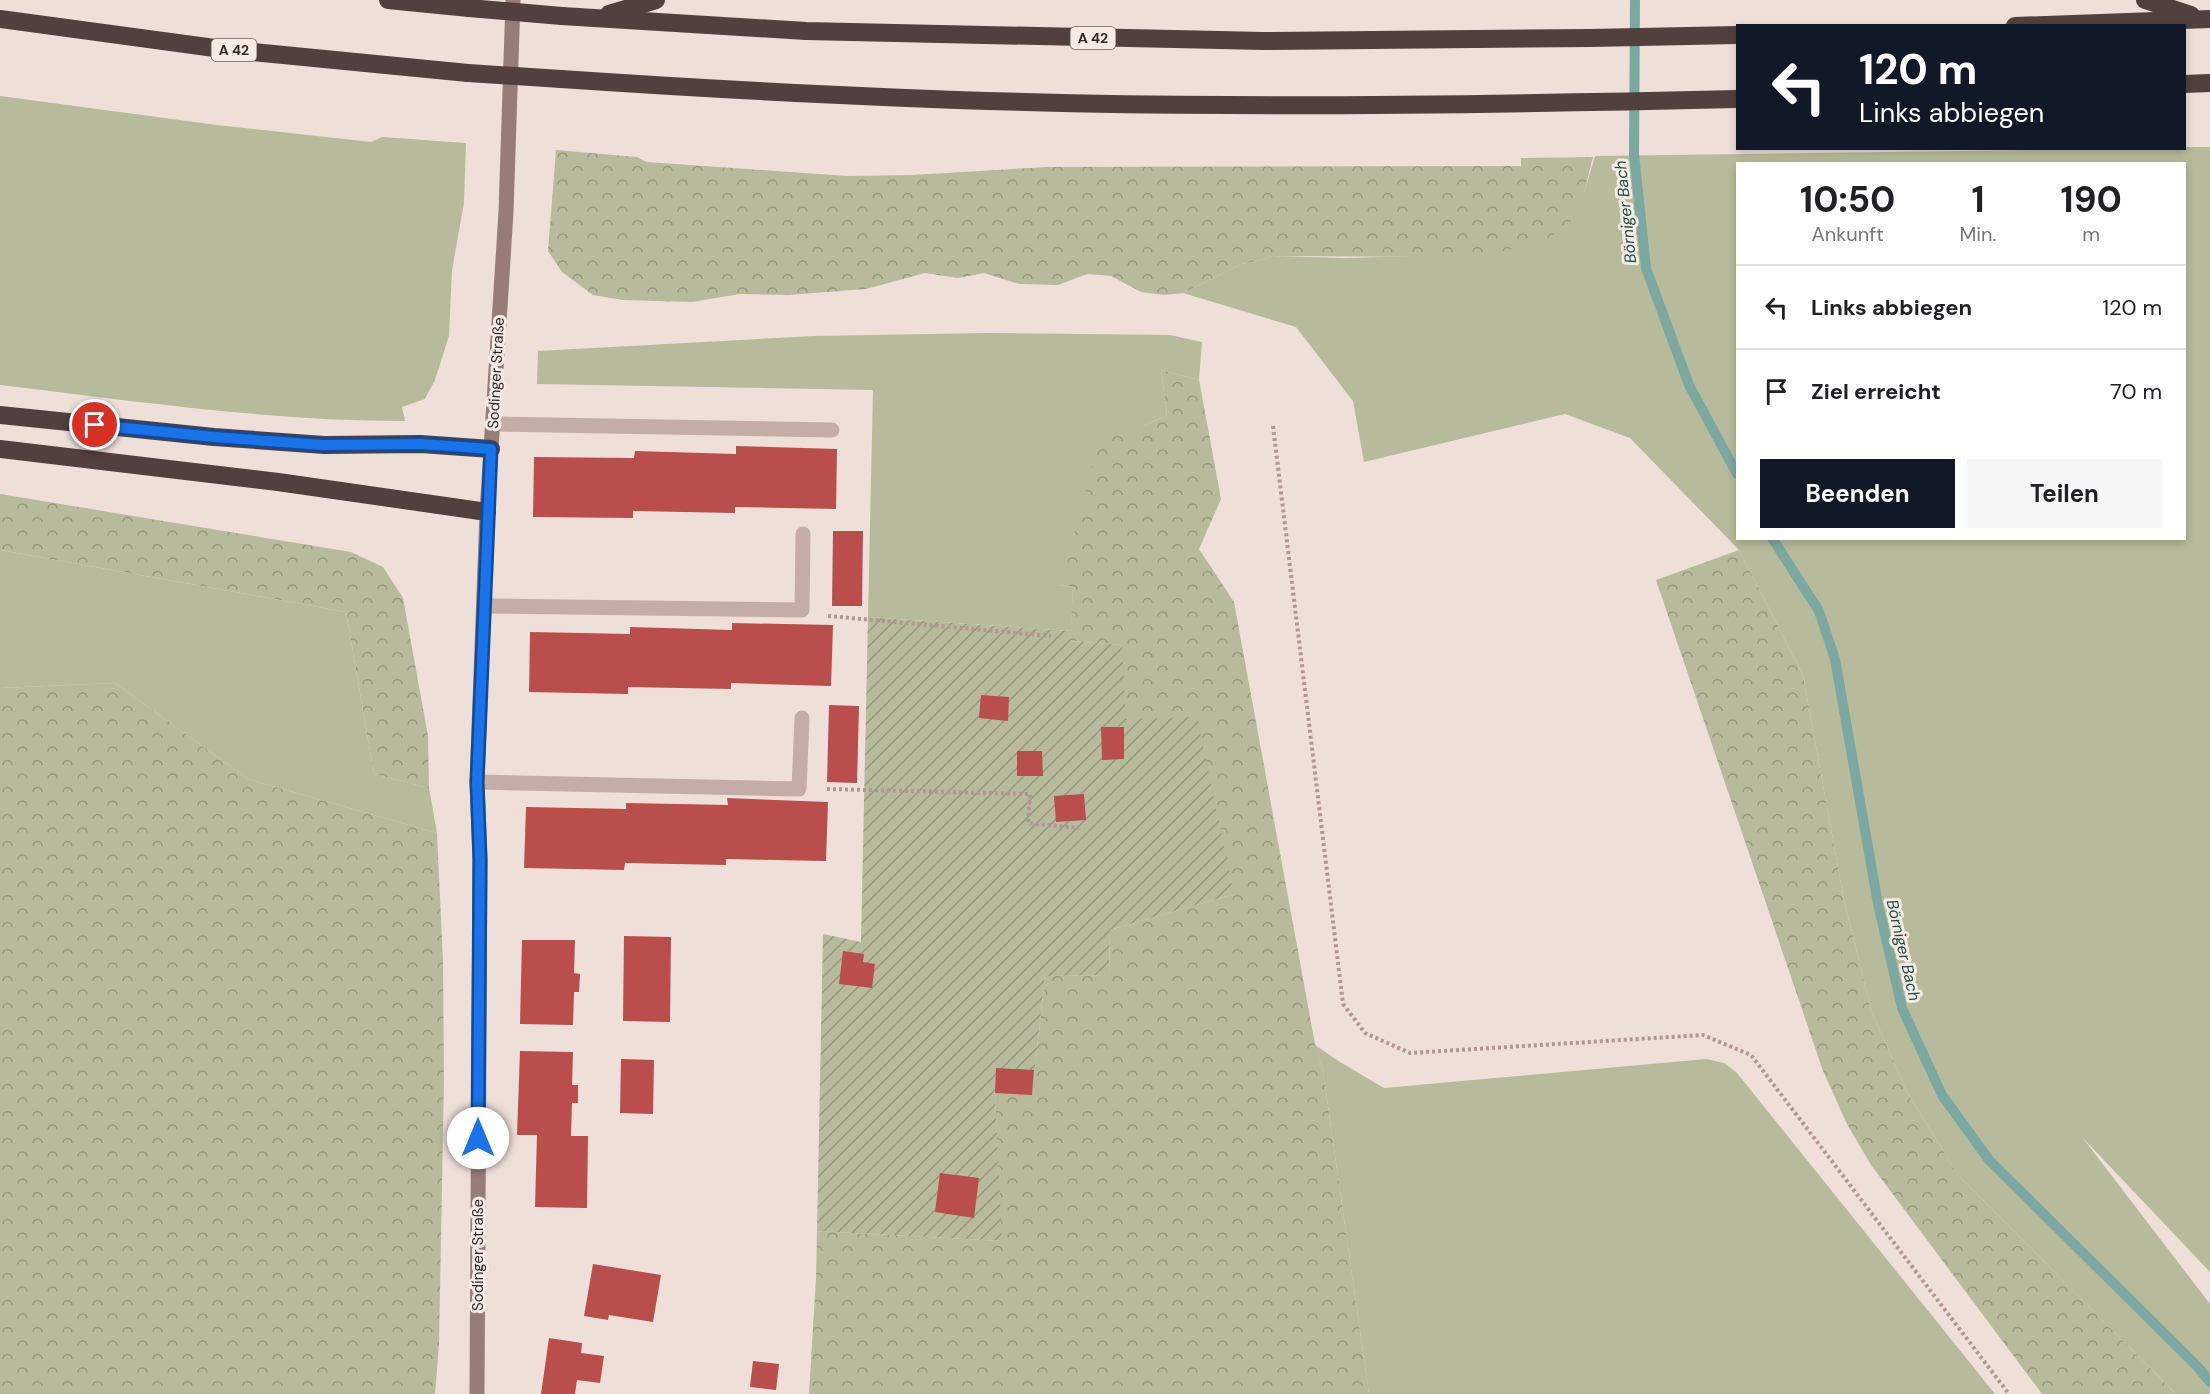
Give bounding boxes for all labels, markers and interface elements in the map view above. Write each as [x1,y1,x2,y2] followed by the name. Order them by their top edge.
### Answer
[1070,27,1116,49] road number: A 42
[212,39,256,61] road number: A 42
[1859,42,1977,97] text: 120 m
[1760,48,1838,126] icon: left
[1859,95,2044,130] text: Links abbiegen
[1610,160,1641,264] water label: Börniger Bach
[1800,176,1895,223] text: 10:50
[1971,176,1985,223] text: 1
[2061,176,2122,223] text: 190
[1812,221,1884,247] text: Ankunft
[1959,221,1997,247] text: Min.
[2082,221,2100,247] text: m
[1760,291,1793,324] icon: left
[1811,293,1972,322] text: Links abbiegen
[2102,293,2162,322] text: 120 m
[483,317,509,429] street label: Sodinger Straße
[1760,375,1793,408] icon: arrive
[1811,377,1941,406] text: Ziel erreicht
[2110,377,2162,406] text: 70 m
[69,399,120,450] pin
[78,408,111,441] icon: arrive
[1760,459,1955,528] button: Beenden
[1967,459,2162,528] button: Teilen
[1882,897,1925,1003] water label: Börniger Bach
[446,1106,510,1170] position arrow
[468,1199,488,1311] street label: Sodinger Straße

